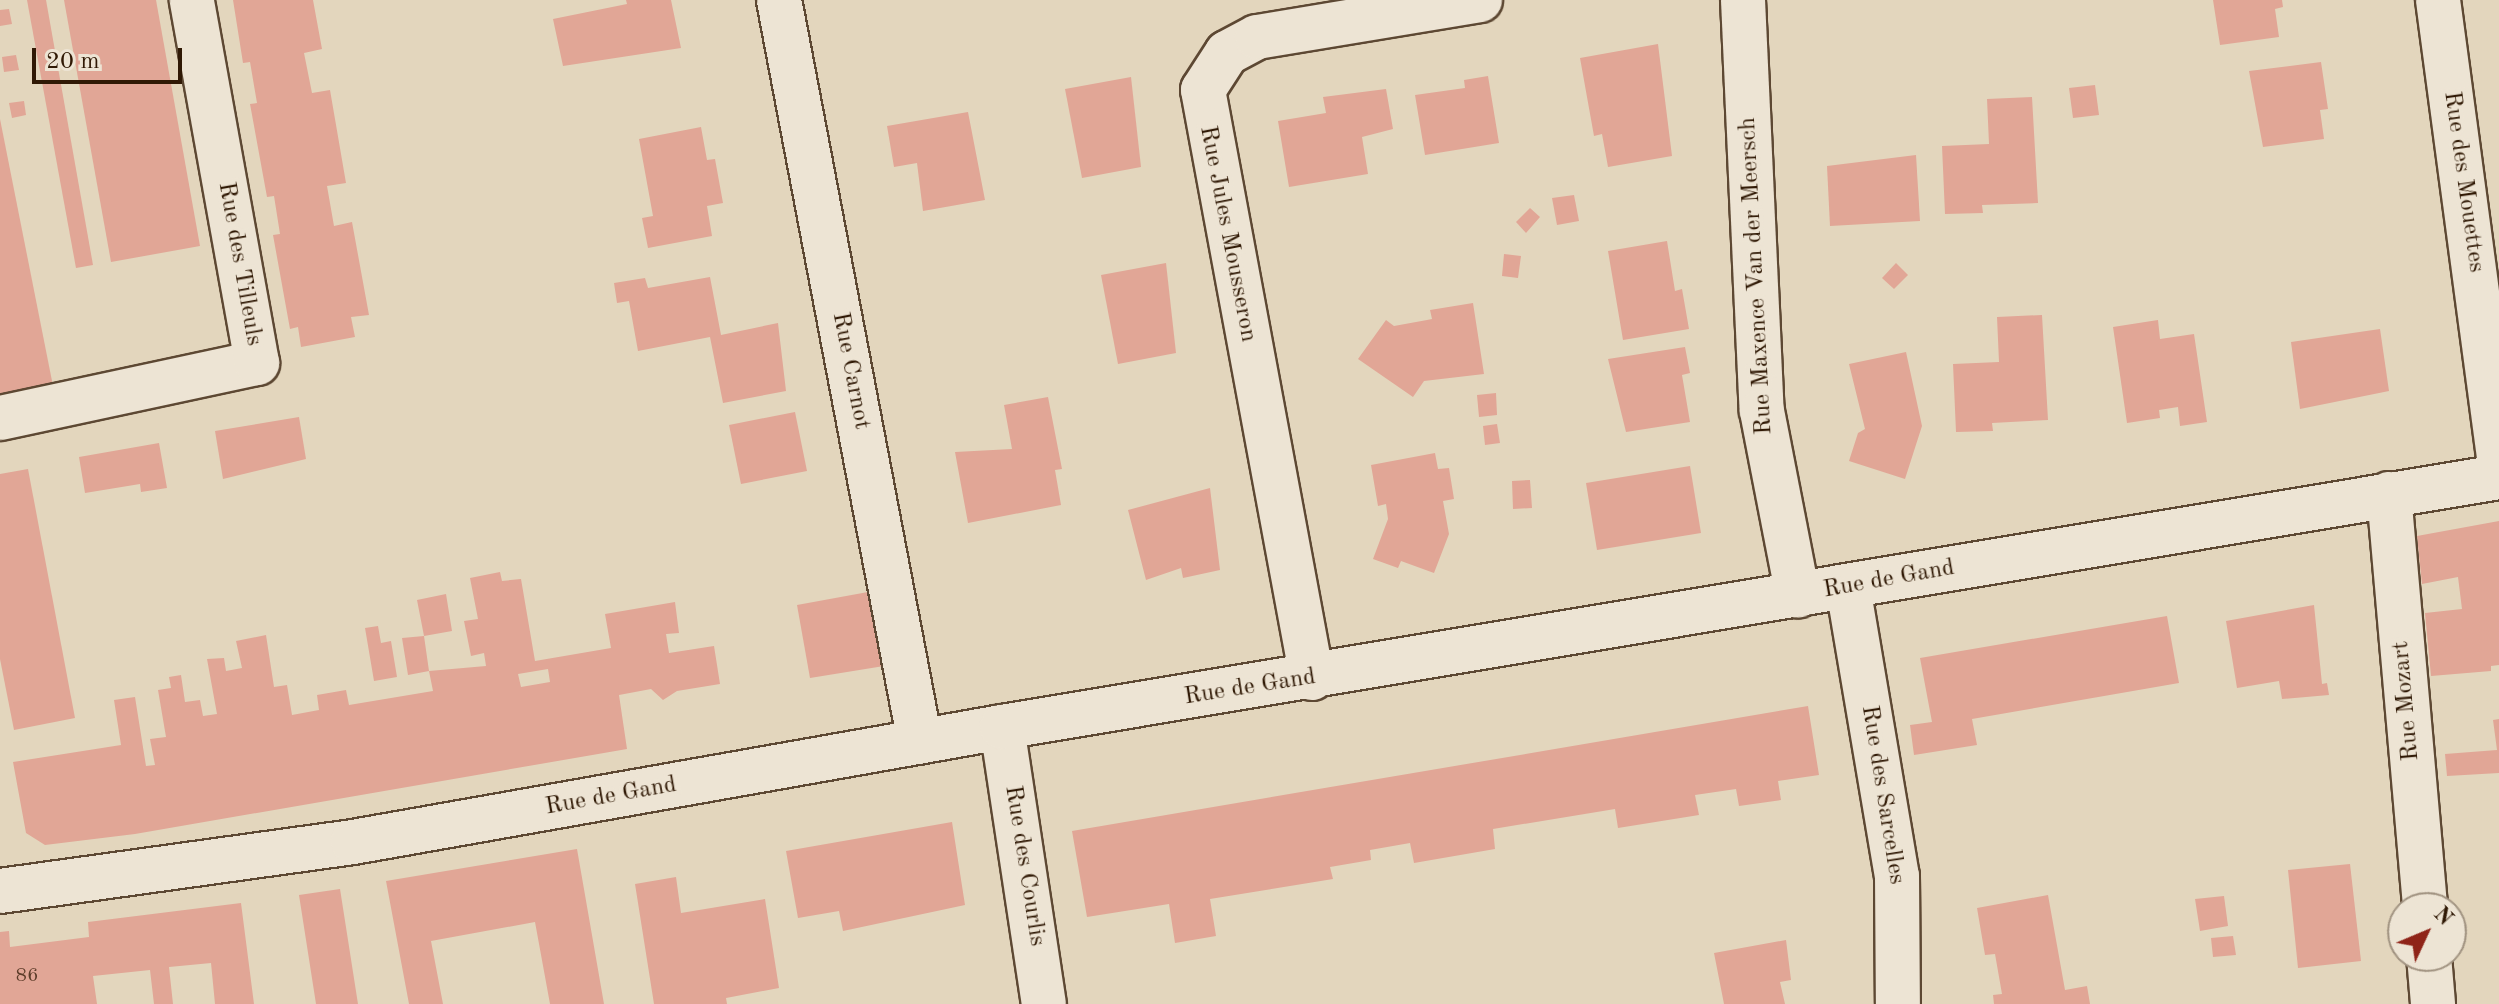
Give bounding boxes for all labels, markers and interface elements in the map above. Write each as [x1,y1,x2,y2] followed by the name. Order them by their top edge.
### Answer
[36,32,186,82] scale bar
[46,50,100,74] text: 20 m
[2436,90,2490,274] street label: Rue des Mouettes
[1734,116,1780,436] street label: Rue Maxence Van der Meersch
[1192,123,1262,345] street label: Rue Jules Mousseron
[210,180,268,348] street label: Rue des Tilleuls
[825,310,875,432] street label: Rue Carnot
[1821,554,1957,606] street label: Rue de Gand
[2387,640,2427,762] street label: Rue Mozart
[1182,663,1318,713] street label: Rue de Gand
[1854,703,1910,887] street label: Rue des Sarcelles
[543,771,679,823] street label: Rue de Gand
[997,784,1051,948] street label: Rue des Courlis
[2387,892,2467,972] north arrow
[2429,903,2457,930] text: N
[15,964,39,988] house number: 86

